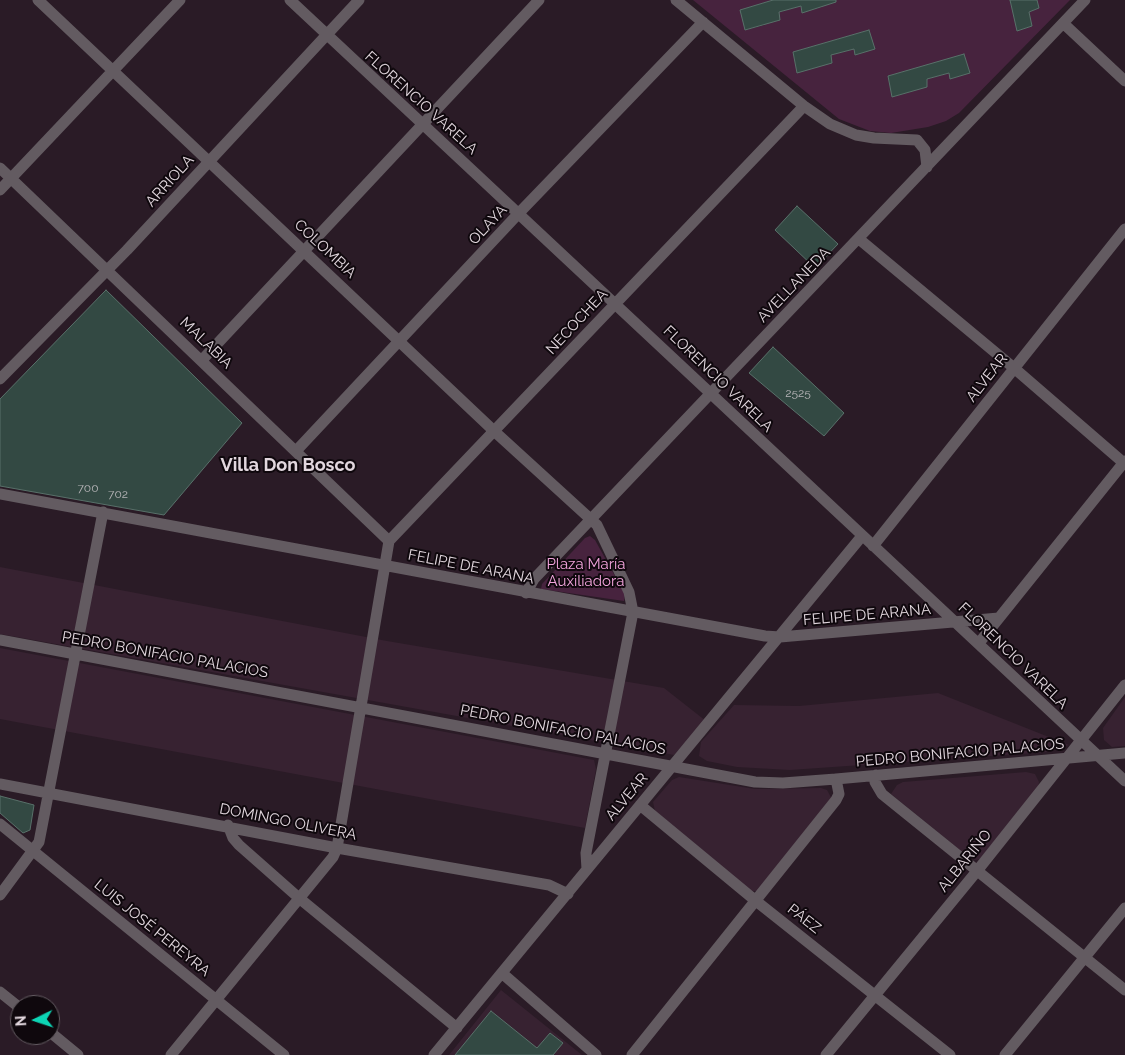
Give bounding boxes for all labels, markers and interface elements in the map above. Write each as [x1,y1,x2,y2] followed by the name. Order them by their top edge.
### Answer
[361,48,481,158] street label: FLORENCIO VARELA
[142,151,198,211] street label: ARRIOLA
[465,201,511,249] street label: OLAYA
[290,216,360,282] street label: COLOMBIA
[754,244,834,326] street label: AVELLANEDA
[542,286,612,358] street label: NECOCHEA
[176,314,236,372] street label: MALABIA
[659,322,777,436] street label: FLORENCIO VARELA
[962,350,1012,406] street label: ALVEAR
[785,386,811,400] house number: 2525
[221,455,355,477] district label: Villa Don Bosco
[77,481,99,495] house number: 700
[108,487,128,501] house number: 702
[406,546,536,588] street label: FELIPE DE ARANA
[547,555,625,590] park label: Plaza María Auxiliadora
[954,599,1072,713] street label: FLORENCIO VARELA
[802,600,932,630] street label: FELIPE DE ARANA
[61,628,269,682] street label: PEDRO BONIFACIO PALACIOS
[459,701,667,759] street label: PEDRO BONIFACIO PALACIOS
[855,735,1065,771] street label: PEDRO BONIFACIO PALACIOS
[602,770,652,824] street label: ALVEAR
[218,800,358,844] street label: DOMINGO OLIVERA
[934,826,996,896] street label: ALBARIÑO
[90,876,214,980] street label: LUIS JOSÉ PEREYRA
[784,900,824,938] street label: PÁEZ
[10,995,60,1045] north arrow
[13,1015,29,1027] text: N

